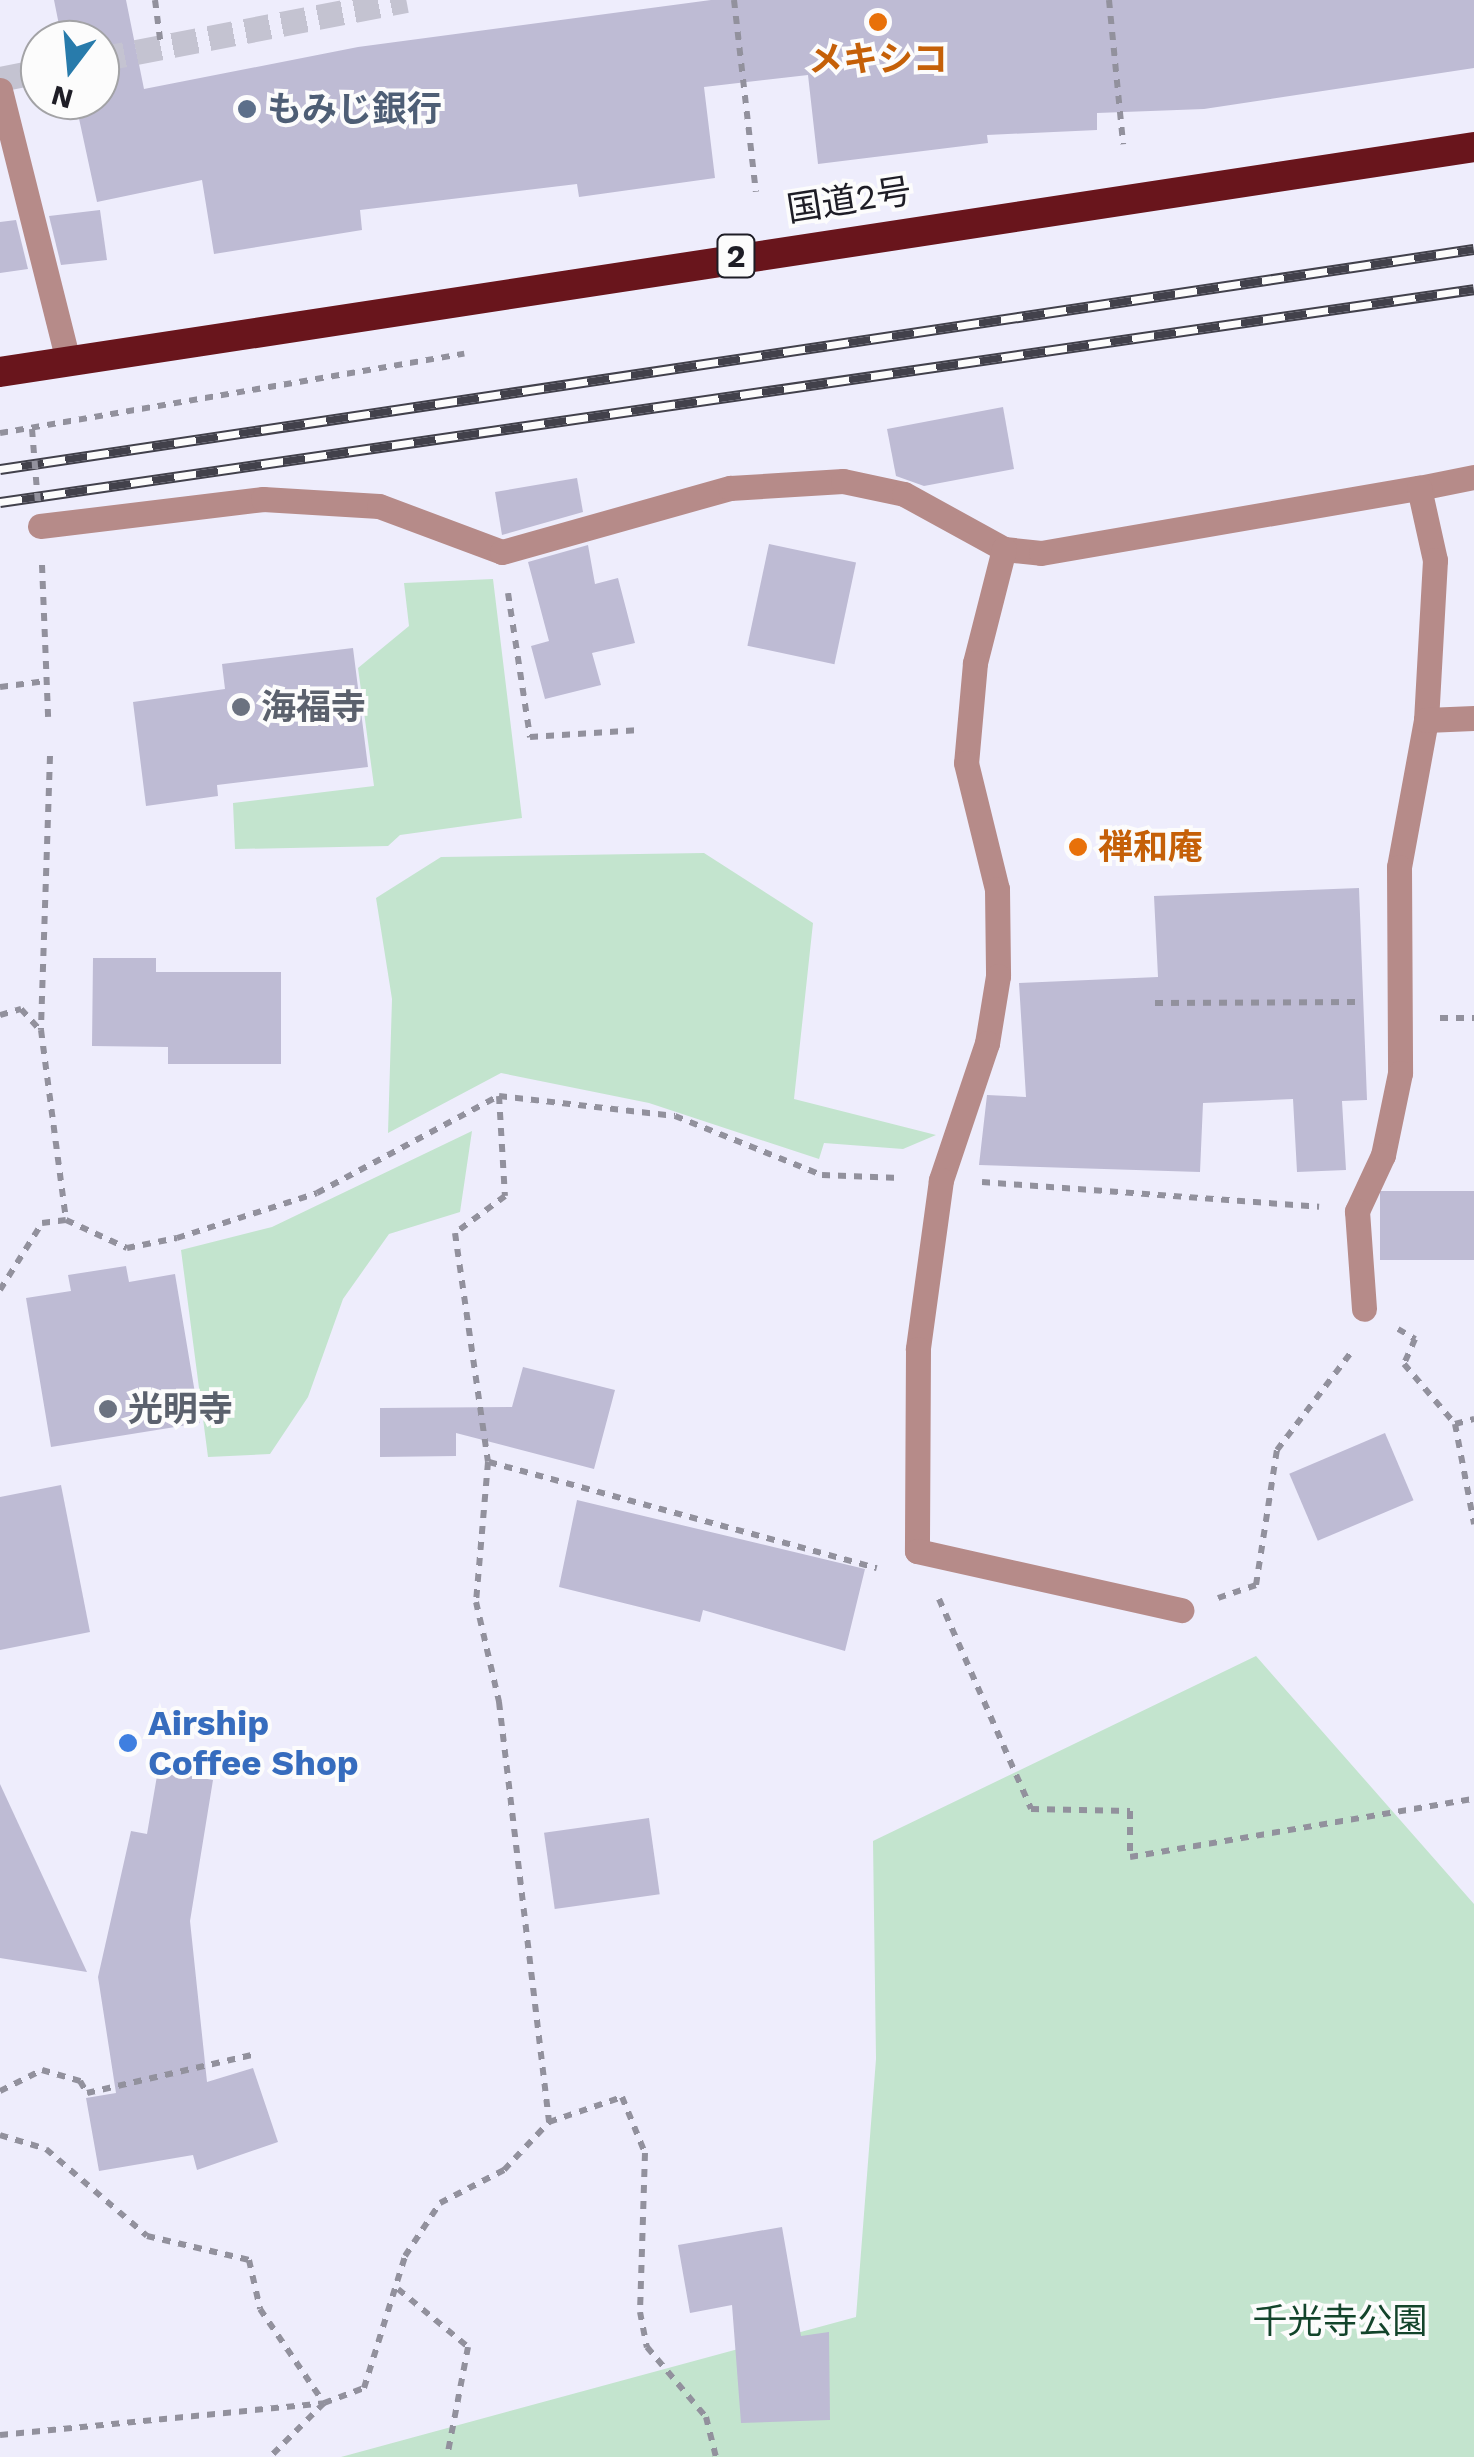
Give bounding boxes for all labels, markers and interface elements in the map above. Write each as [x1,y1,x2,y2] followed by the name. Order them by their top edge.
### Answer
[867,11,889,33] marker: メキシコ
[20,20,120,120] north arrow
[808,38,948,80] place label: メキシコ
[48,79,77,116] text: N
[267,88,442,130] place label: もみじ銀行
[236,98,258,120] marker: もみじ銀行
[784,169,914,231] street label: 国道2号
[716,229,756,283] road number: 2
[261,686,366,728] place label: 海福寺
[230,696,252,718] marker: 海福寺
[1098,826,1203,868] place label: 禅和庵
[1067,836,1089,858] marker: 禅和庵
[128,1388,233,1430] place label: 光明寺
[97,1398,119,1420] marker: 光明寺
[148,1702,359,1784] place label: Airship Coffee Shop
[117,1732,139,1754] marker: Airship Coffee Shop
[1253,2300,1427,2342] park label: 千光寺公園

